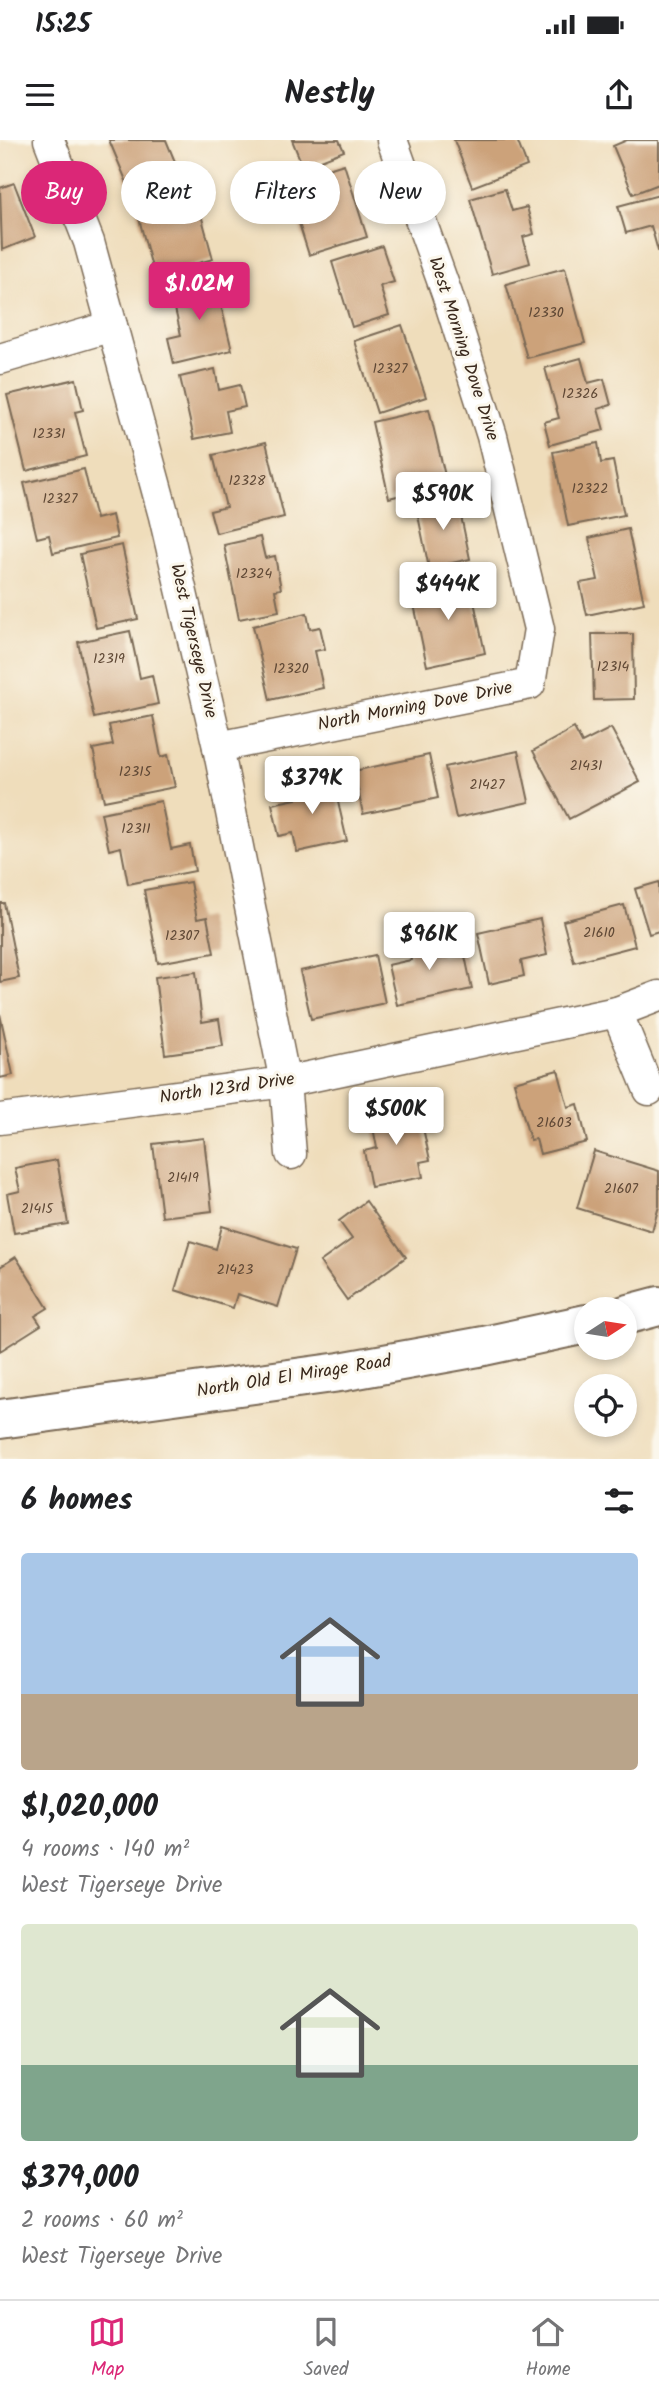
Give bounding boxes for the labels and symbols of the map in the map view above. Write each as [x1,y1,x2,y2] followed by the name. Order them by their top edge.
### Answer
[420,253,506,445] street label: West Morning Dove Drive
[142,262,256,322] pin: $1.02M
[528,302,564,324] house number: 12330
[372,358,408,380] house number: 12327
[562,383,598,405] house number: 12326
[33,423,65,445] house number: 12331
[228,470,266,492] house number: 12328
[394,472,492,532] pin: $590K
[572,478,608,500] house number: 12322
[42,488,78,510] house number: 12327
[161,561,225,721] street label: West Tigerseye Drive
[399,562,497,622] pin: $444K
[236,563,272,585] house number: 12324
[93,648,125,670] house number: 12319
[597,656,630,678] house number: 12314
[273,658,309,680] house number: 12320
[315,674,515,740] street label: North Morning Dove Drive
[570,755,602,777] house number: 21431
[263,756,361,816] pin: $379K
[119,761,153,783] house number: 12315
[470,774,505,796] house number: 21427
[121,818,151,840] house number: 12311
[380,912,478,972] pin: $961K
[583,922,615,944] house number: 21610
[165,925,200,947] house number: 12307
[158,1065,296,1113] street label: North 123rd Drive
[347,1088,445,1147] pin: $500K
[536,1112,572,1134] house number: 21603
[167,1167,199,1189] house number: 21419
[604,1178,638,1200] house number: 21607
[21,1198,55,1220] house number: 21415
[217,1259,253,1281] house number: 21423
[574,1297,637,1360] north arrow
[195,1347,394,1407] street label: North Old El Mirage Road

